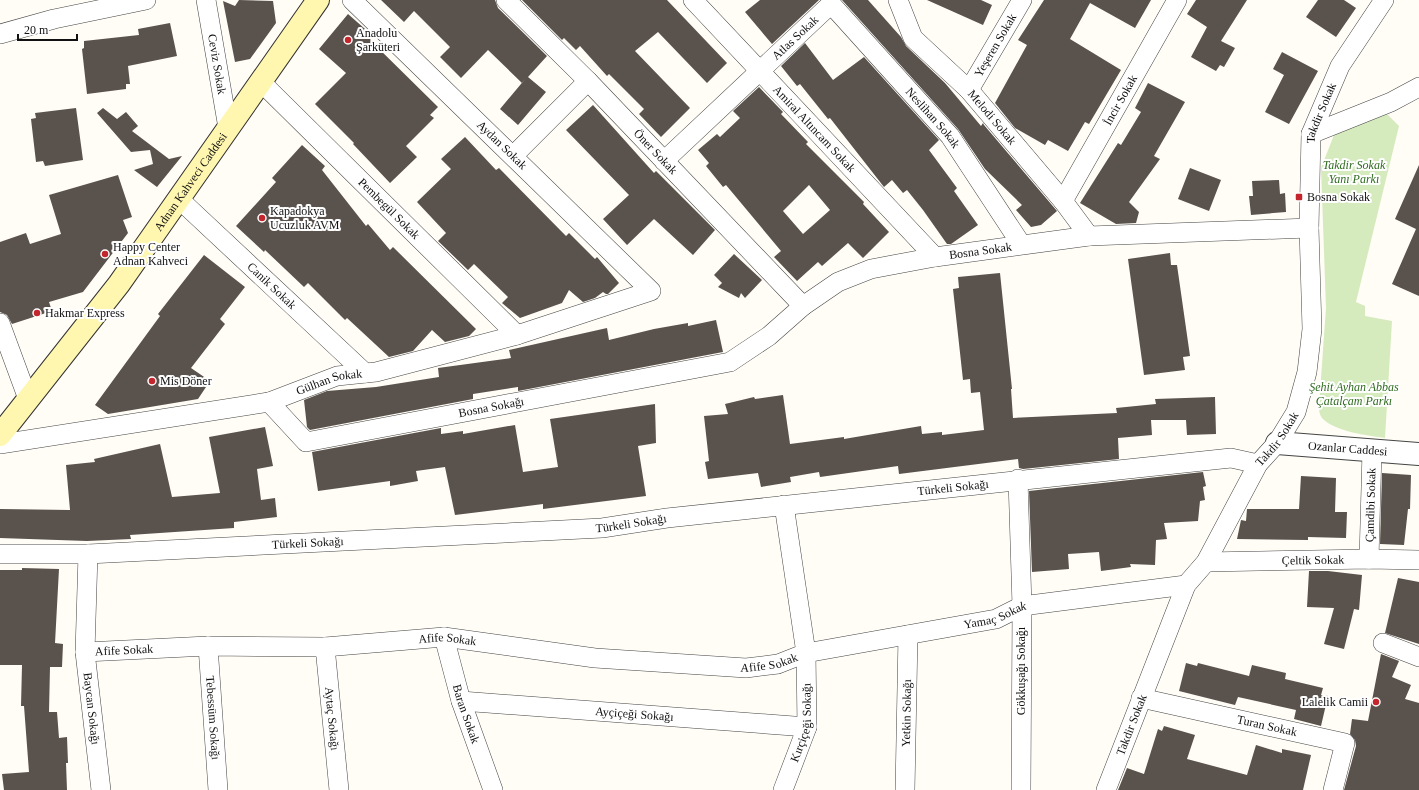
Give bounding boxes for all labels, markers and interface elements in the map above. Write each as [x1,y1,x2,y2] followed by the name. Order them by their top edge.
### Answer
[971,11,1019,79] street label: Yeşeren Sokak
[769,13,821,63] street label: Atlas Sokak
[18,16,77,42] scale bar
[24,23,49,37] text: 20 m
[356,26,401,54] place label: Anadolu Şarküteri
[205,33,229,95] street label: Ceviz Sokak
[343,35,353,45] marker: Anadolu Şarküteri
[1100,72,1140,128] street label: İncir Sokak
[1304,81,1339,143] street label: Takdir Sokak
[770,83,859,175] street label: Amiral Altıncam Sokak
[903,85,963,151] street label: Neslihan Sokak
[965,87,1019,148] street label: Melodi Sokak
[474,118,530,172] street label: Aydan Sokak
[631,126,680,177] street label: Öner Sokak
[151,130,230,234] street label: Adnan Kahveci Caddesi
[1323,158,1386,186] park label: Takdir Sokak Yanı Parkı
[355,175,423,242] street label: Pembegül Sokak
[1307,190,1370,204] place label: Bosna Sokak
[1294,192,1304,202] marker: Bosna Sokak
[270,204,340,232] place label: Kapadokya Ucuzluk AVM
[257,213,267,223] marker: Kapadokya Ucuzluk AVM
[113,240,189,268] place label: Happy Center Adnan Kahveci
[948,240,1013,262] street label: Bosna Sokak
[100,249,110,259] marker: Happy Center Adnan Kahveci
[244,260,299,312] street label: Canik Sokak
[45,306,125,320] place label: Hakmar Express
[32,308,42,318] marker: Hakmar Express
[294,366,363,398] street label: Gülhan Sokak
[160,374,212,388] place label: Mis Döner
[147,376,157,386] marker: Mis Döner
[1309,380,1399,408] park label: Şehit Ayhan Abbas Çatalçam Parkı
[457,394,526,420] street label: Bosna Sokağı
[1252,409,1301,469] street label: Takdir Sokak
[1308,438,1389,459] street label: Ozanlar Caddesi
[1362,468,1379,542] street label: Çamdibi Sokak
[917,477,990,498] street label: Türkeli Sokağı
[595,511,668,535] street label: Türkeli Sokağı
[272,534,345,552] street label: Türkeli Sokağı
[1282,552,1344,568] street label: Çeltik Sokak
[963,599,1027,632] street label: Yamaç Sokak
[1014,626,1028,715] street label: Gökkuşağı Sokağı
[418,630,477,648] street label: Afife Sokak
[94,642,153,659] street label: Afife Sokak
[740,650,800,675] street label: Afife Sokak
[80,672,103,746] street label: Baycan Sokağı
[203,675,223,761] street label: Tebessüm Sokağı
[899,678,914,747] street label: Yetkin Sokağı
[787,682,814,764] street label: Kırçiçeği Sokağı
[450,683,483,745] street label: Baran Sokak
[322,686,342,752] street label: Aytaç Sokağı
[1113,692,1150,757] street label: Takdir Sokak
[1302,695,1369,709] place label: Lalelik Camii
[1371,697,1381,707] marker: Lalelik Camii
[595,704,675,724] street label: Ayçiçeği Sokağı
[1236,712,1298,739] street label: Turan Sokak

